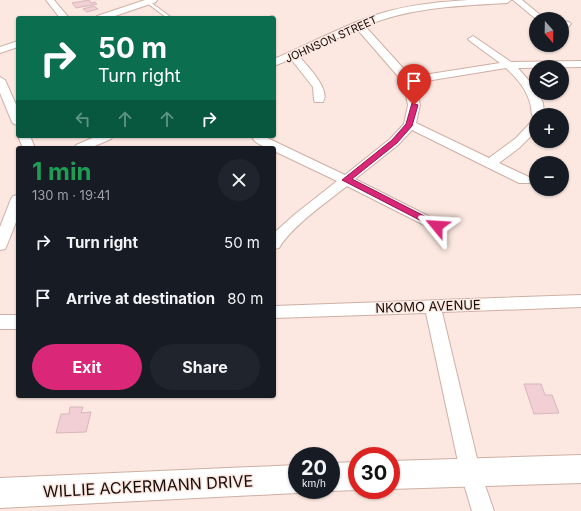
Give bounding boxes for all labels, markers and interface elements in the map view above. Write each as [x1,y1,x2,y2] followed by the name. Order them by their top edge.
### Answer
[283,12,379,66] street label: JOHNSON STREET
[529,12,569,52] north arrow
[529,12,569,196] map controls
[98,31,167,65] text: 50 m
[32,32,84,84] icon: right
[529,60,569,100] button: layers
[397,64,431,105] pin
[98,65,181,86] text: Turn right
[403,70,425,92] icon: arrive
[72,108,94,130] icon: left
[114,108,136,130] icon: ahead
[156,108,178,130] icon: ahead
[198,108,220,130] icon: right
[529,108,569,148] button: +
[529,156,569,196] button: −
[32,157,91,186] text: 1 min
[218,159,260,201] button: close
[32,187,110,203] text: 130 m · 19:41
[416,205,458,247] position arrow
[32,231,54,253] icon: right
[66,233,138,252] text: Turn right
[224,233,260,252] text: 50 m
[32,287,54,309] icon: arrive
[66,289,215,308] text: Arrive at destination
[227,289,263,308] text: 80 m
[375,296,481,316] street label: NKOMO AVENUE
[32,344,142,390] button: Exit
[150,344,260,390] button: Share
[348,447,400,499] speed limit sign: 30
[301,456,327,480] text: 20
[42,471,254,501] street label: WILLIE ACKERMANN DRIVE
[302,477,326,489] text: km/h

